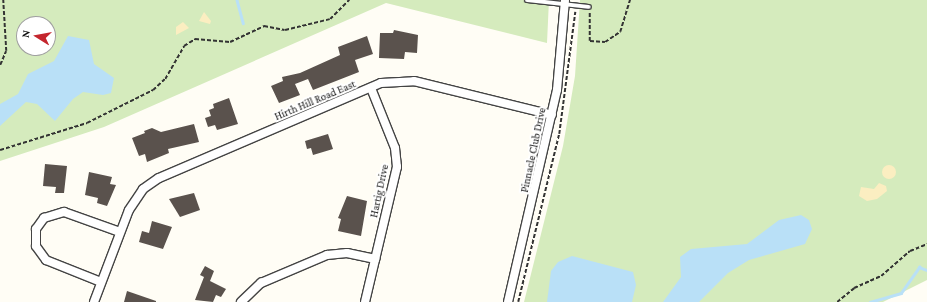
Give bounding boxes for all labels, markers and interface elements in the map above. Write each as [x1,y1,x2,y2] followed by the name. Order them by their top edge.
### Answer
[16,16,56,56] north arrow
[19,29,32,39] text: N
[272,77,358,123] street label: Hirth Hill Road East
[518,106,548,194] street label: Pinnacle Club Drive
[367,163,391,219] street label: Hartig Drive

